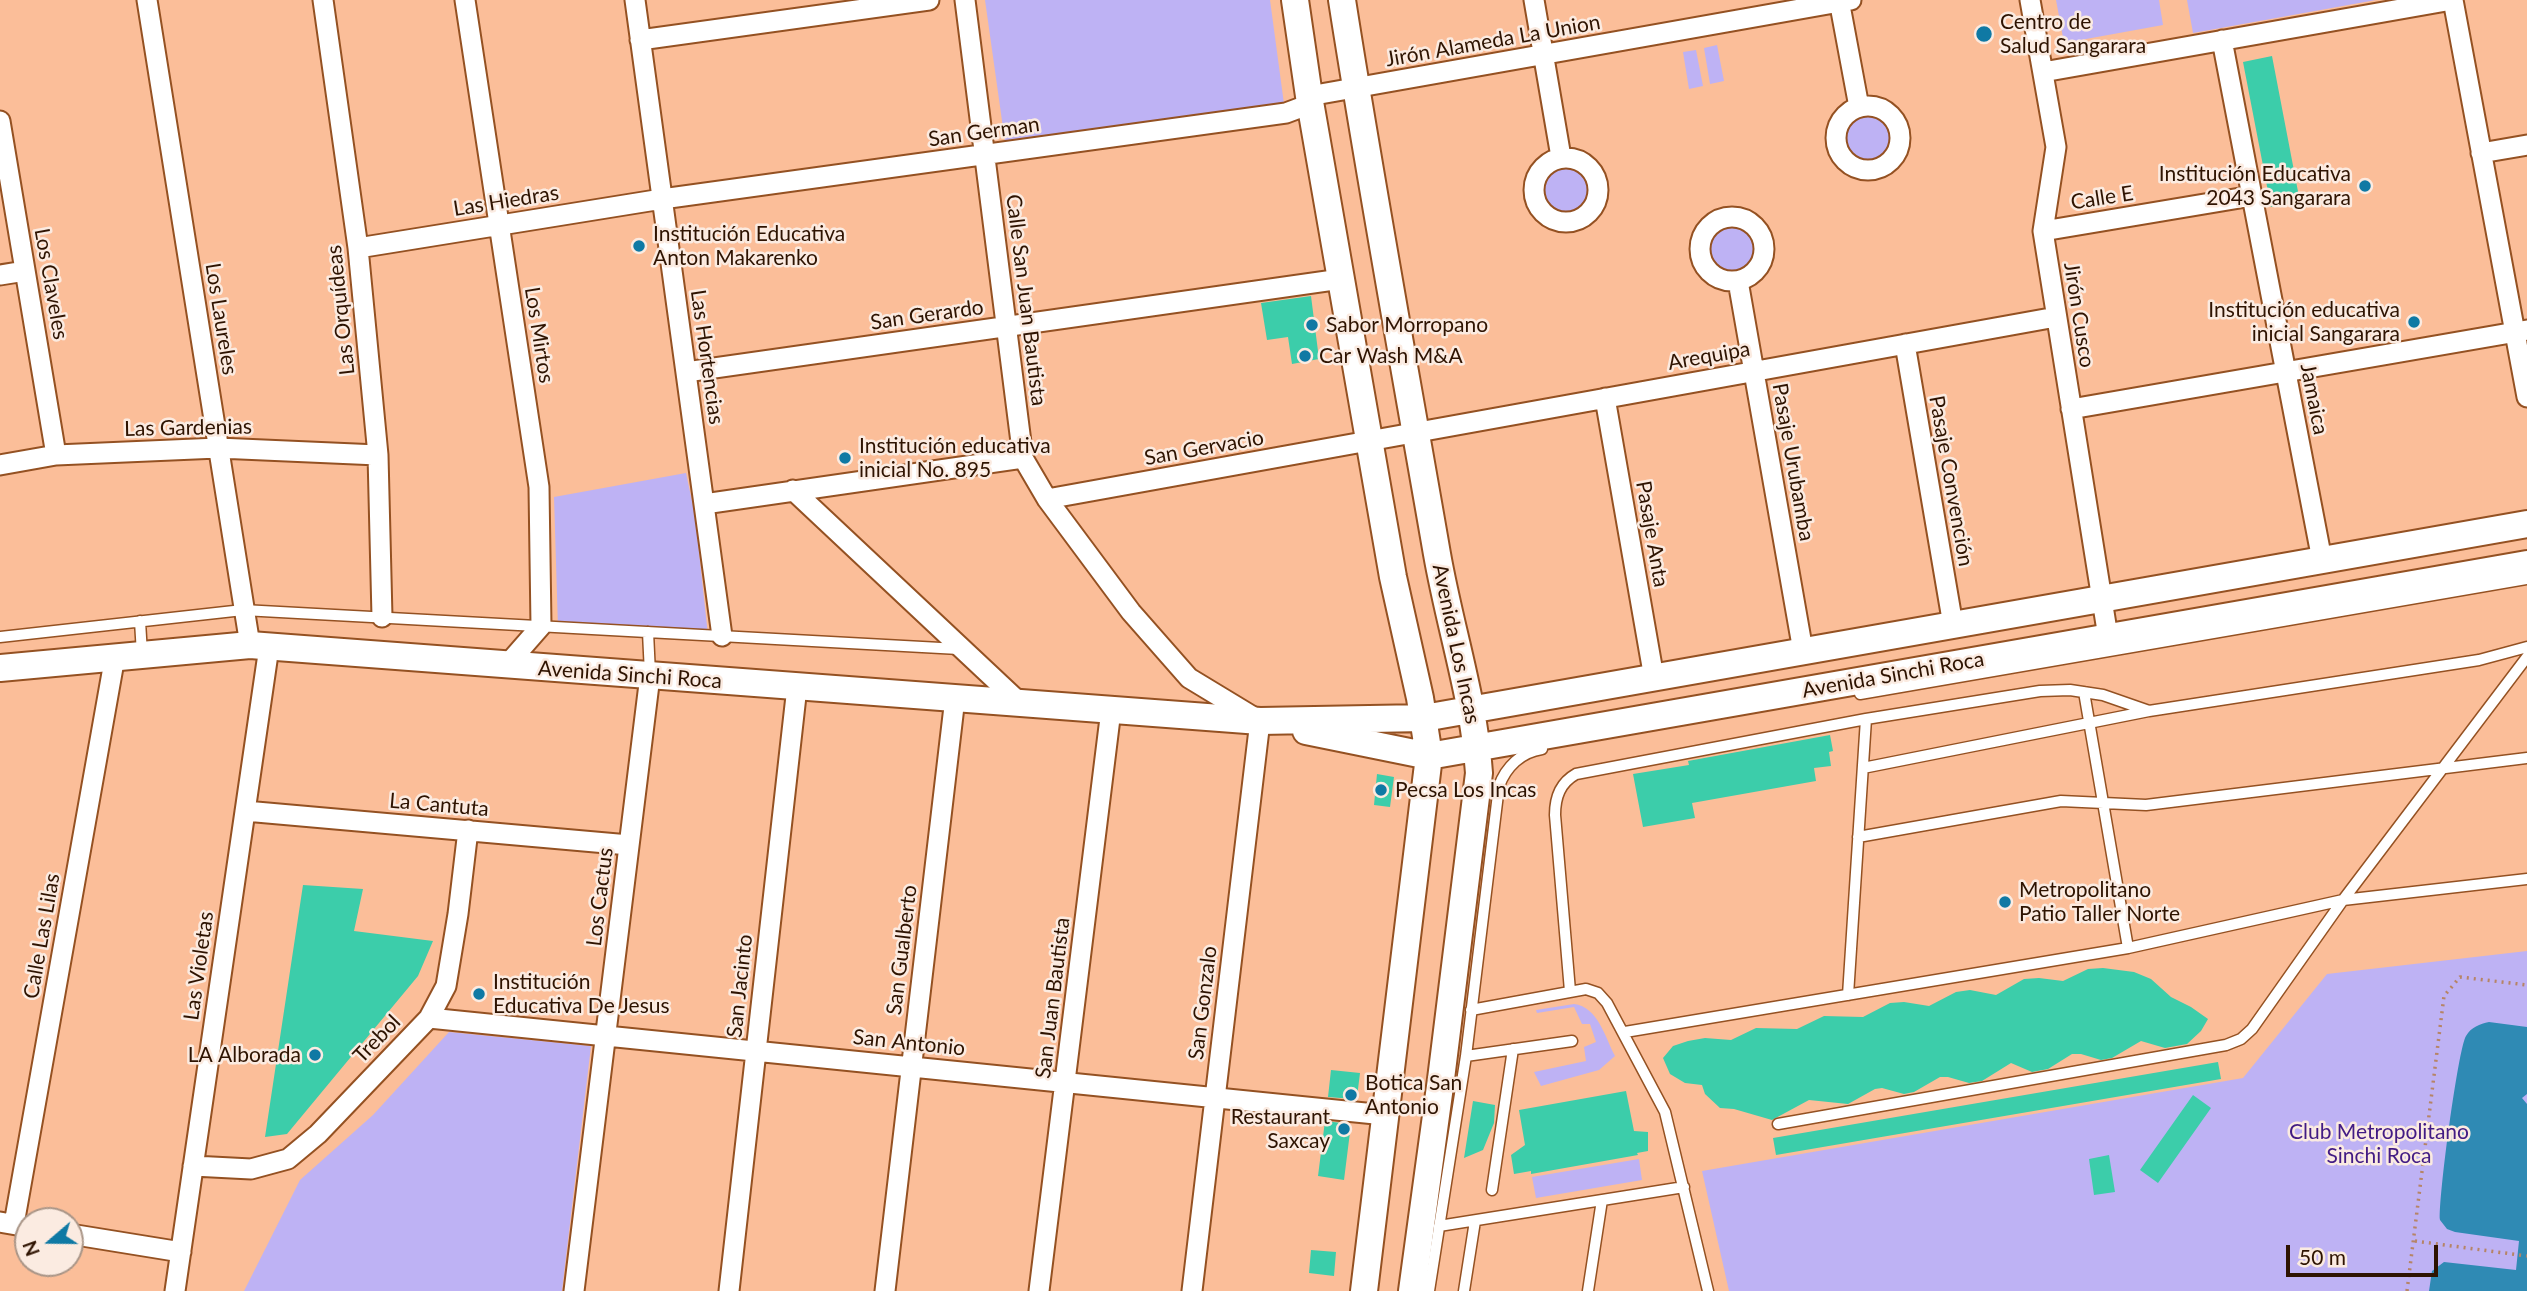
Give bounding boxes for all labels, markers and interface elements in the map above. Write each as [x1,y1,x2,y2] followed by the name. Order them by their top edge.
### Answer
[2000,9,2146,59] place label: Centro de Salud Sangarara
[1384,10,1602,72] street label: Jirón Alameda La Union
[1974,24,1994,44] marker: Centro de Salud Sangarara
[927,112,1041,152] street label: San German
[2159,161,2351,211] place label: Institución Educativa 2043 Sangarara
[2357,178,2373,194] marker: Institución Educativa 2043 Sangarara
[451,180,561,222] street label: Las Hiedras
[2069,181,2135,215] street label: Calle E
[1001,193,1051,407] street label: Calle San Juan Bautista
[653,221,845,271] place label: Institución Educativa Anton Makarenko
[29,226,73,342] street label: Los Claveles
[631,238,647,254] marker: Institución Educativa Anton Makarenko
[322,244,360,376] street label: Las Orquídeas
[200,261,242,377] street label: Los Laureles
[2058,261,2100,369] street label: Jirón Cusco
[519,285,559,385] street label: Los Mirtos
[685,288,729,426] street label: Las Hortencias
[869,295,985,335] street label: San Gerardo
[2208,297,2400,347] place label: Institución educativa inicial Sangarara
[1326,312,1488,338] place label: Sabor Morropano
[2406,314,2422,330] marker: Institución educativa inicial Sangarara
[1304,317,1320,333] marker: Sabor Morropano
[1666,336,1752,376] street label: Arequipa
[1319,343,1463,369] place label: Car Wash M&A
[1297,348,1313,364] marker: Car Wash M&A
[2295,361,2333,437] street label: Jamaica
[1767,381,1819,543] street label: Pasaje Urubamba
[1924,394,1978,568] street label: Pasaje Convención
[124,414,252,442] street label: Las Gardenias
[1142,425,1266,471] street label: San Gervacio
[859,433,1051,483] place label: Institución educativa inicial No. 895
[837,450,853,466] marker: Institución educativa inicial No. 895
[1630,479,1674,589] street label: Pasaje Anta
[1427,562,1485,726] street label: Avenida Los Incas
[1800,647,1986,703] street label: Avenida Sinchi Roca
[537,656,723,694] street label: Avenida Sinchi Roca
[1395,777,1536,803] place label: Pecsa Los Incas
[1373,782,1389,798] marker: Pecsa Los Incas
[388,788,490,822] street label: La Cantuta
[581,846,619,948] street label: Los Cactus
[19,871,65,1001] street label: Calle Las Lilas
[2019,877,2180,927] place label: Metropolitano Patio Taller Norte
[882,883,922,1017] street label: San Gualberto
[1997,894,2013,910] marker: Metropolitano Patio Taller Norte
[179,910,219,1022] street label: Las Violetas
[1031,916,1075,1080] street label: San Juan Bautista
[722,933,758,1039] street label: San Jacinto
[1184,945,1222,1061] street label: San Gonzalo
[493,969,670,1019] place label: Institución Educativa De Jesus
[471,986,487,1002] marker: Institución Educativa De Jesus
[348,1010,406,1068] street label: Trebol
[852,1025,966,1061] street label: San Antonio
[188,1042,301,1068] place label: LA Alborada
[307,1047,323,1063] marker: LA Alborada
[1365,1070,1462,1120] place label: Botica San Antonio
[1343,1087,1359,1103] marker: Botica San Antonio
[1231,1104,1330,1154] place label: Restaurant Saxcay
[2289,1119,2469,1169] park label: Club Metropolitano Sinchi Roca
[1336,1121,1352,1137] marker: Restaurant Saxcay
[14,1207,84,1277] north arrow
[2289,1232,2441,1276] scale bar
[17,1238,44,1259] text: N
[2299,1244,2346,1269] text: 50 m

